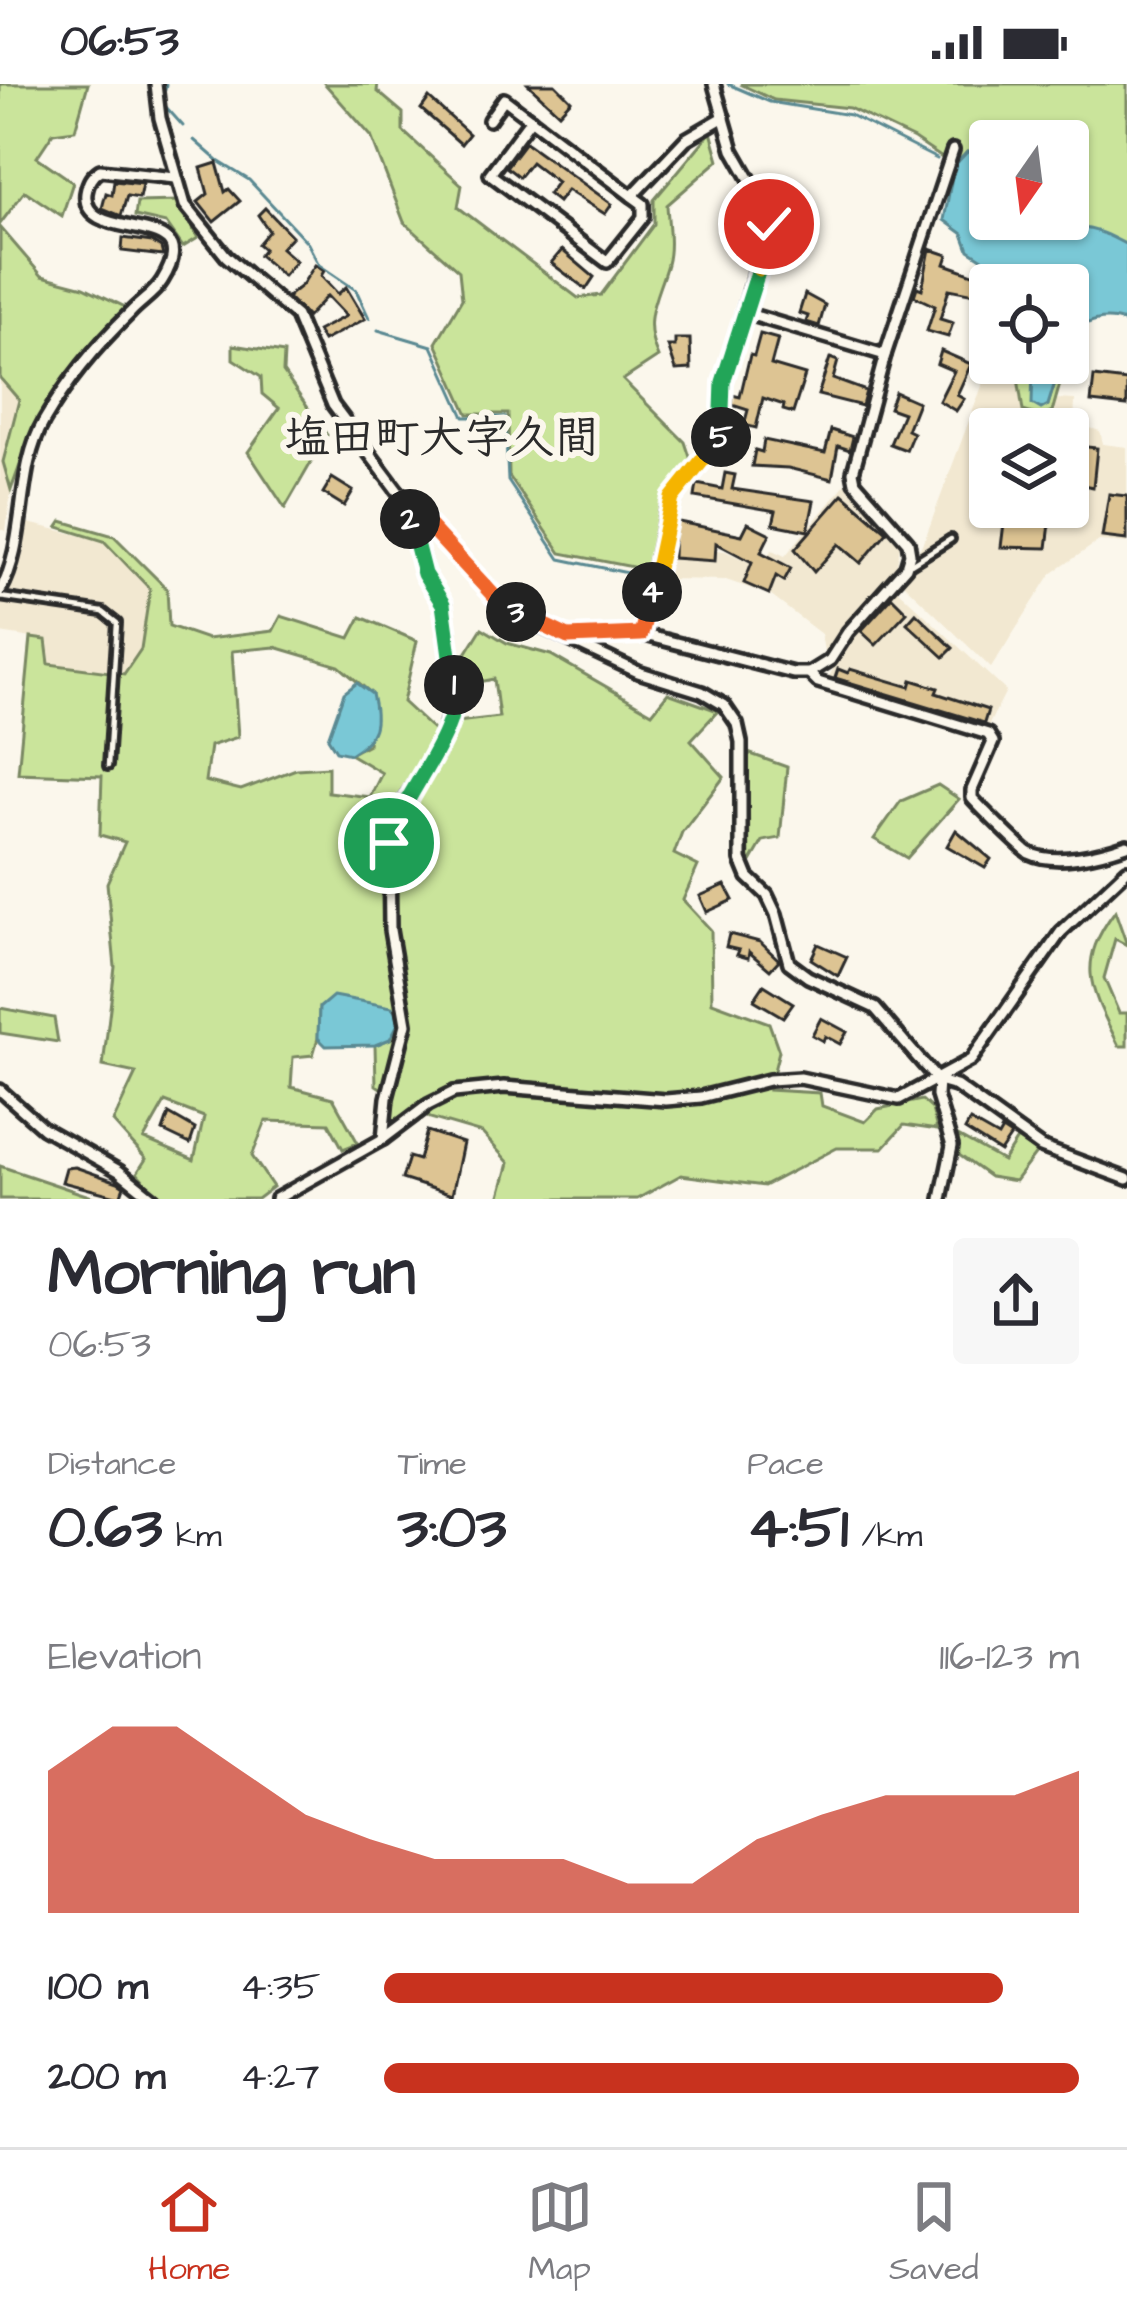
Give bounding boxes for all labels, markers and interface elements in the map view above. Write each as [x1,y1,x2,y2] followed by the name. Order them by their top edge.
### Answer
[60,11,179,73] text: 06:53
[969,120,1089,240] north arrow
[969,120,1089,528] map controls
[718,173,820,275] pin
[736,191,802,257] icon: check
[969,264,1089,384] button: locate
[691,407,751,467] pin: 5
[284,408,600,470] district label: 塩田町大字久間
[969,408,1089,528] button: layers
[709,414,733,460] text: 5
[380,489,440,549] pin: 2
[401,496,419,542] text: 2
[622,562,682,622] pin: 4
[641,569,663,615] text: 4
[486,582,546,642] pin: 3
[508,589,524,635] text: 3
[424,655,484,715] pin: 1
[452,662,456,708] text: 1
[338,792,440,894] pin
[356,810,422,876] icon: arrive
[48,1228,416,1320] text: Morning run
[953,1238,1079,1364] button: share
[48,1319,151,1373] text: 06:53
[48,1441,176,1487] text: Distance
[398,1441,467,1487] text: Time
[747,1441,824,1487] text: Pace
[48,1487,162,1570] text: 0.63
[398,1487,507,1570] text: 3:03
[747,1487,848,1570] text: 4:51
[162,1513,222,1559] text: km
[848,1513,923,1559] text: /km
[48,1631,202,1685] text: Elevation
[939,1631,1079,1685] text: 116–123 m
[48,1961,148,2015] text: 100 m
[240,1961,321,2015] text: 4:35
[48,2051,166,2105] text: 200 m
[240,2051,319,2105] text: 4:27
[148,2174,230,2292] tab: Home
[527,2174,593,2292] tab: Map
[889,2174,979,2292] tab: Saved

